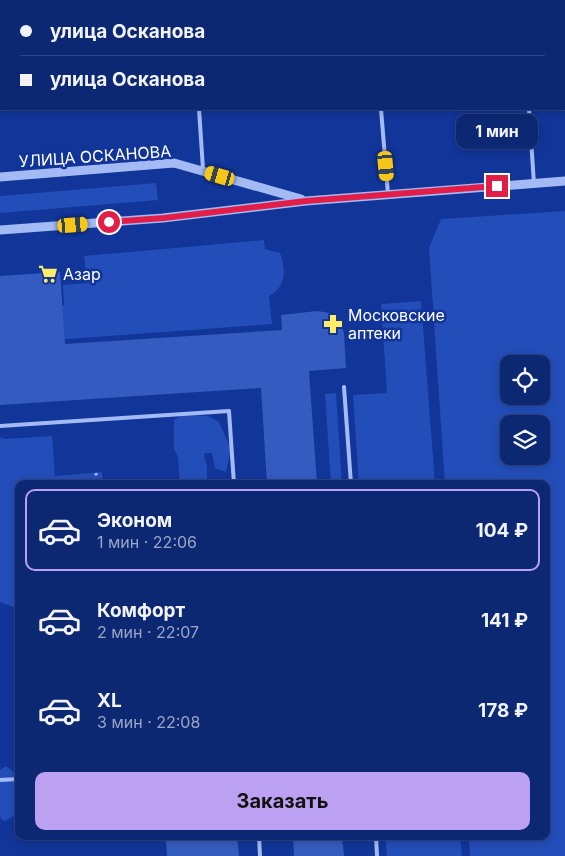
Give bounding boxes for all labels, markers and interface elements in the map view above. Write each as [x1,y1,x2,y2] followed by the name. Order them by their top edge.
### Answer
[50,20,205,43] text: улица Осканова
[50,68,205,91] text: улица Осканова
[456,114,538,148] callout: 1 мин
[475,121,519,141] text: 1 мин
[18,141,172,171] street label: УЛИЦА ОСКАНОВА
[377,150,394,182] car
[203,165,236,187] car
[486,175,508,197] route end
[98,211,120,233] route start
[57,216,88,234] car
[37,263,59,285] supermarket icon: Азар
[63,264,101,284] place label: Азар
[348,305,445,343] place label: Московские аптеки
[322,313,344,335] pharmacy icon: Московские аптеки
[500,355,550,465] map controls
[500,355,550,405] button: locate
[500,415,550,465] button: layers
[37,508,82,553] icon: car
[97,509,172,532] text: Эконом
[476,519,528,542] text: 104 ₽
[97,532,197,552] text: 1 мин · 22:06
[37,598,82,643] icon: car
[97,599,185,622] text: Комфорт
[481,609,528,632] text: 141 ₽
[97,622,199,642] text: 2 мин · 22:07
[37,688,82,733] icon: car
[97,689,122,712] text: XL
[478,699,528,722] text: 178 ₽
[97,712,200,732] text: 3 мин · 22:08
[35,772,530,830] button: Заказать

